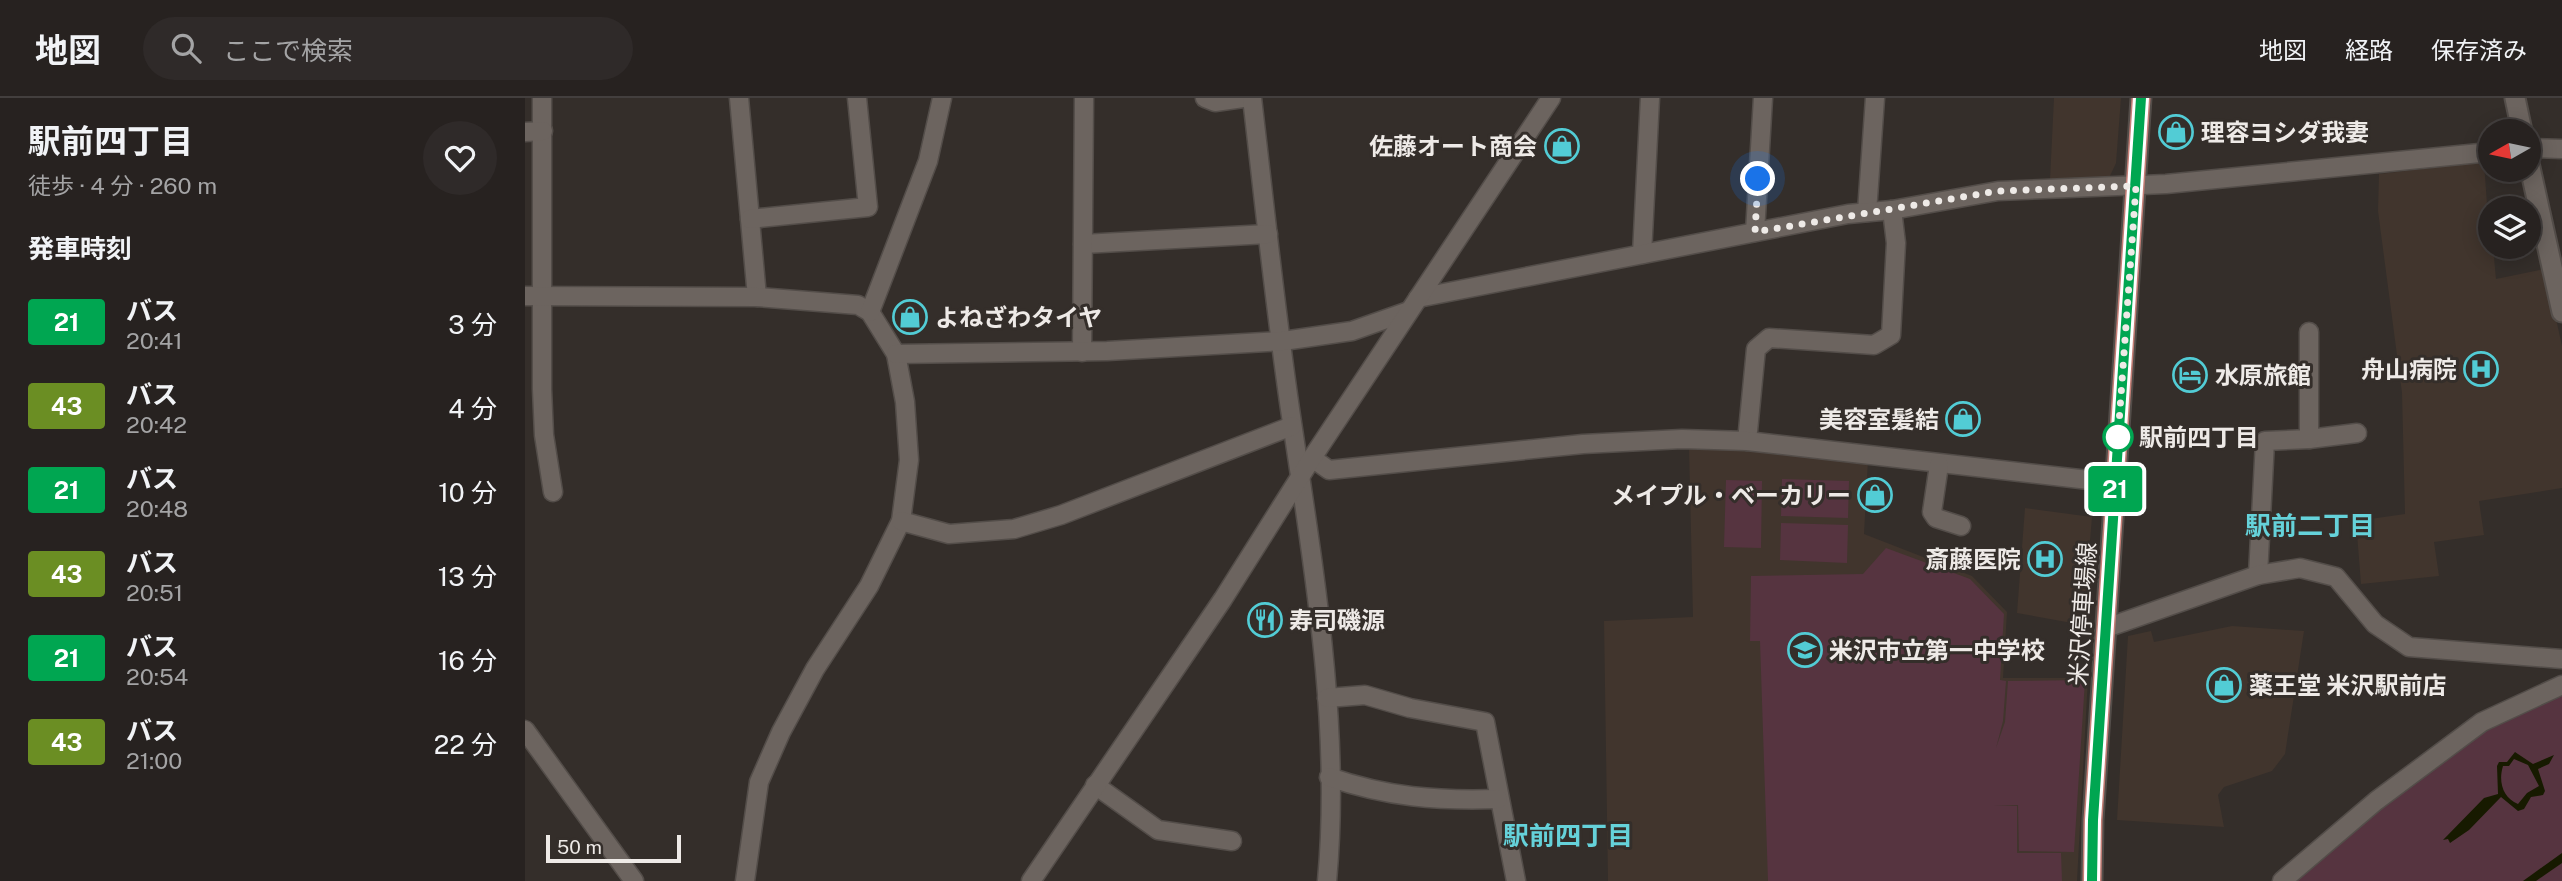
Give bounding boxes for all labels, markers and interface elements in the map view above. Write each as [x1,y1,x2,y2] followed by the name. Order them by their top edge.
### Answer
[143,17,633,80] search box
[167,29,205,67] icon: search
[35,31,101,69] text: 地図
[223,35,353,66] text: ここで検索
[2259,36,2307,64] text: 地図
[2345,36,2393,64] text: 経路
[2431,36,2527,64] text: 保存済み
[2157,113,2195,151] shop icon: 理容ヨシダ我妻
[2201,118,2369,146] place label: 理容ヨシダ我妻
[2478,119,2541,182] north arrow
[2478,119,2541,259] map controls
[423,121,497,195] button: heart
[28,122,193,160] text: 駅前四丁目
[1543,127,1581,165] shop icon: 佐藤オート商会
[1369,132,1537,160] place label: 佐藤オート商会
[1740,161,1775,196] your location
[28,172,217,199] text: 徒歩 · 4 分 · 260 m
[2478,196,2541,259] button: layers
[28,233,132,264] text: 発車時刻
[126,295,178,326] text: バス
[891,298,929,336] shop icon: よねざわタイヤ
[935,303,1102,331] place label: よねざわタイヤ
[54,308,79,336] text: 21
[448,309,497,340] text: 3 分
[126,327,183,354] text: 20:41
[2462,350,2500,388] hospital icon: 舟山病院
[2361,355,2457,383] place label: 舟山病院
[2171,356,2209,394] hotel icon: 水原旅館
[2215,361,2311,389] place label: 水原旅館
[126,379,178,410] text: バス
[51,392,82,420] text: 43
[448,393,497,424] text: 4 分
[1944,400,1982,438] shop icon: 美容室髪結
[1819,405,1939,433] place label: 美容室髪結
[126,411,187,438] text: 20:42
[2103,422,2133,452] marker: 駅前四丁目
[2139,423,2259,451] place label: 駅前四丁目
[126,463,178,494] text: バス
[2083,466,2147,512] line badge: 21
[2102,475,2128,503] text: 21
[54,476,79,504] text: 21
[1856,476,1894,514] shop icon: メイプル・ベーカリー
[438,477,497,508] text: 10 分
[1611,481,1851,509] place label: メイプル・ベーカリー
[126,495,188,522] text: 20:48
[2245,510,2375,541] district label: 駅前二丁目
[2026,540,2064,578] hospital icon: 斎藤医院
[2063,541,2101,687] street label: 米沢停車場線
[1925,545,2021,573] place label: 斎藤医院
[126,547,178,578] text: バス
[51,560,82,588] text: 43
[438,561,497,592] text: 13 分
[126,579,183,606] text: 20:51
[1246,601,1284,639] restaurant icon: 寿司磯源
[1289,606,1385,634] place label: 寿司磯源
[126,631,178,662] text: バス
[1786,631,1824,669] school or university icon: 米沢市立第一中学校
[1829,636,2045,664] place label: 米沢市立第一中学校
[54,644,79,672] text: 21
[438,645,497,676] text: 16 分
[126,663,188,690] text: 20:54
[2205,666,2243,704] shop icon: 薬王堂 米沢駅前店
[2249,671,2446,699] place label: 薬王堂 米沢駅前店
[126,715,178,746] text: バス
[51,728,82,756] text: 43
[434,729,497,760] text: 22 分
[126,747,182,774] text: 21:00
[1503,820,1633,851] district label: 駅前四丁目
[546,832,681,864] scale bar
[557,836,602,858] text: 50 m

